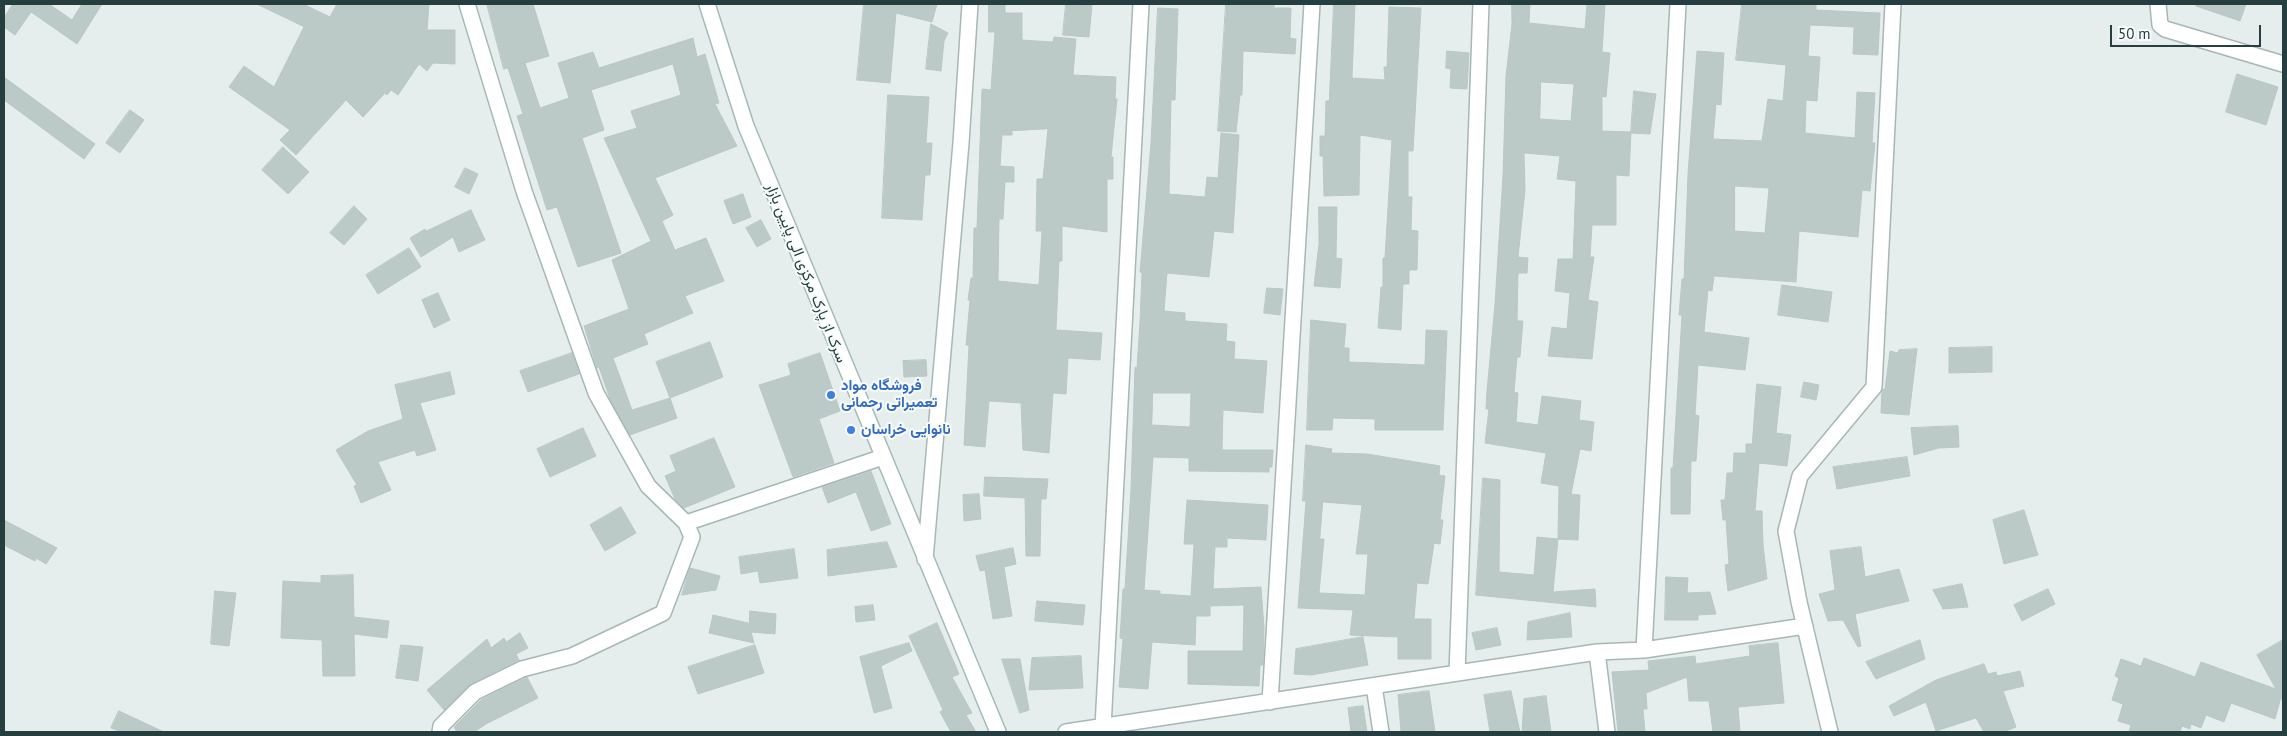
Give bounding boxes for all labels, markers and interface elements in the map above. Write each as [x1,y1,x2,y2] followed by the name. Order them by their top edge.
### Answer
[2112,15,2263,47] scale bar
[2118,24,2151,43] text: 50 m
[762,181,850,365] street label: سرک از پارک مرکزی الی پایین بازار
[841,377,938,412] place label: فروشگاه مواد تعمیراتی رحمانی
[825,389,837,401] marker: فروشگاه مواد تعمیراتی رحمانی
[861,421,951,439] place label: نانوایی خراسان
[845,424,857,436] marker: نانوایی خراسان

